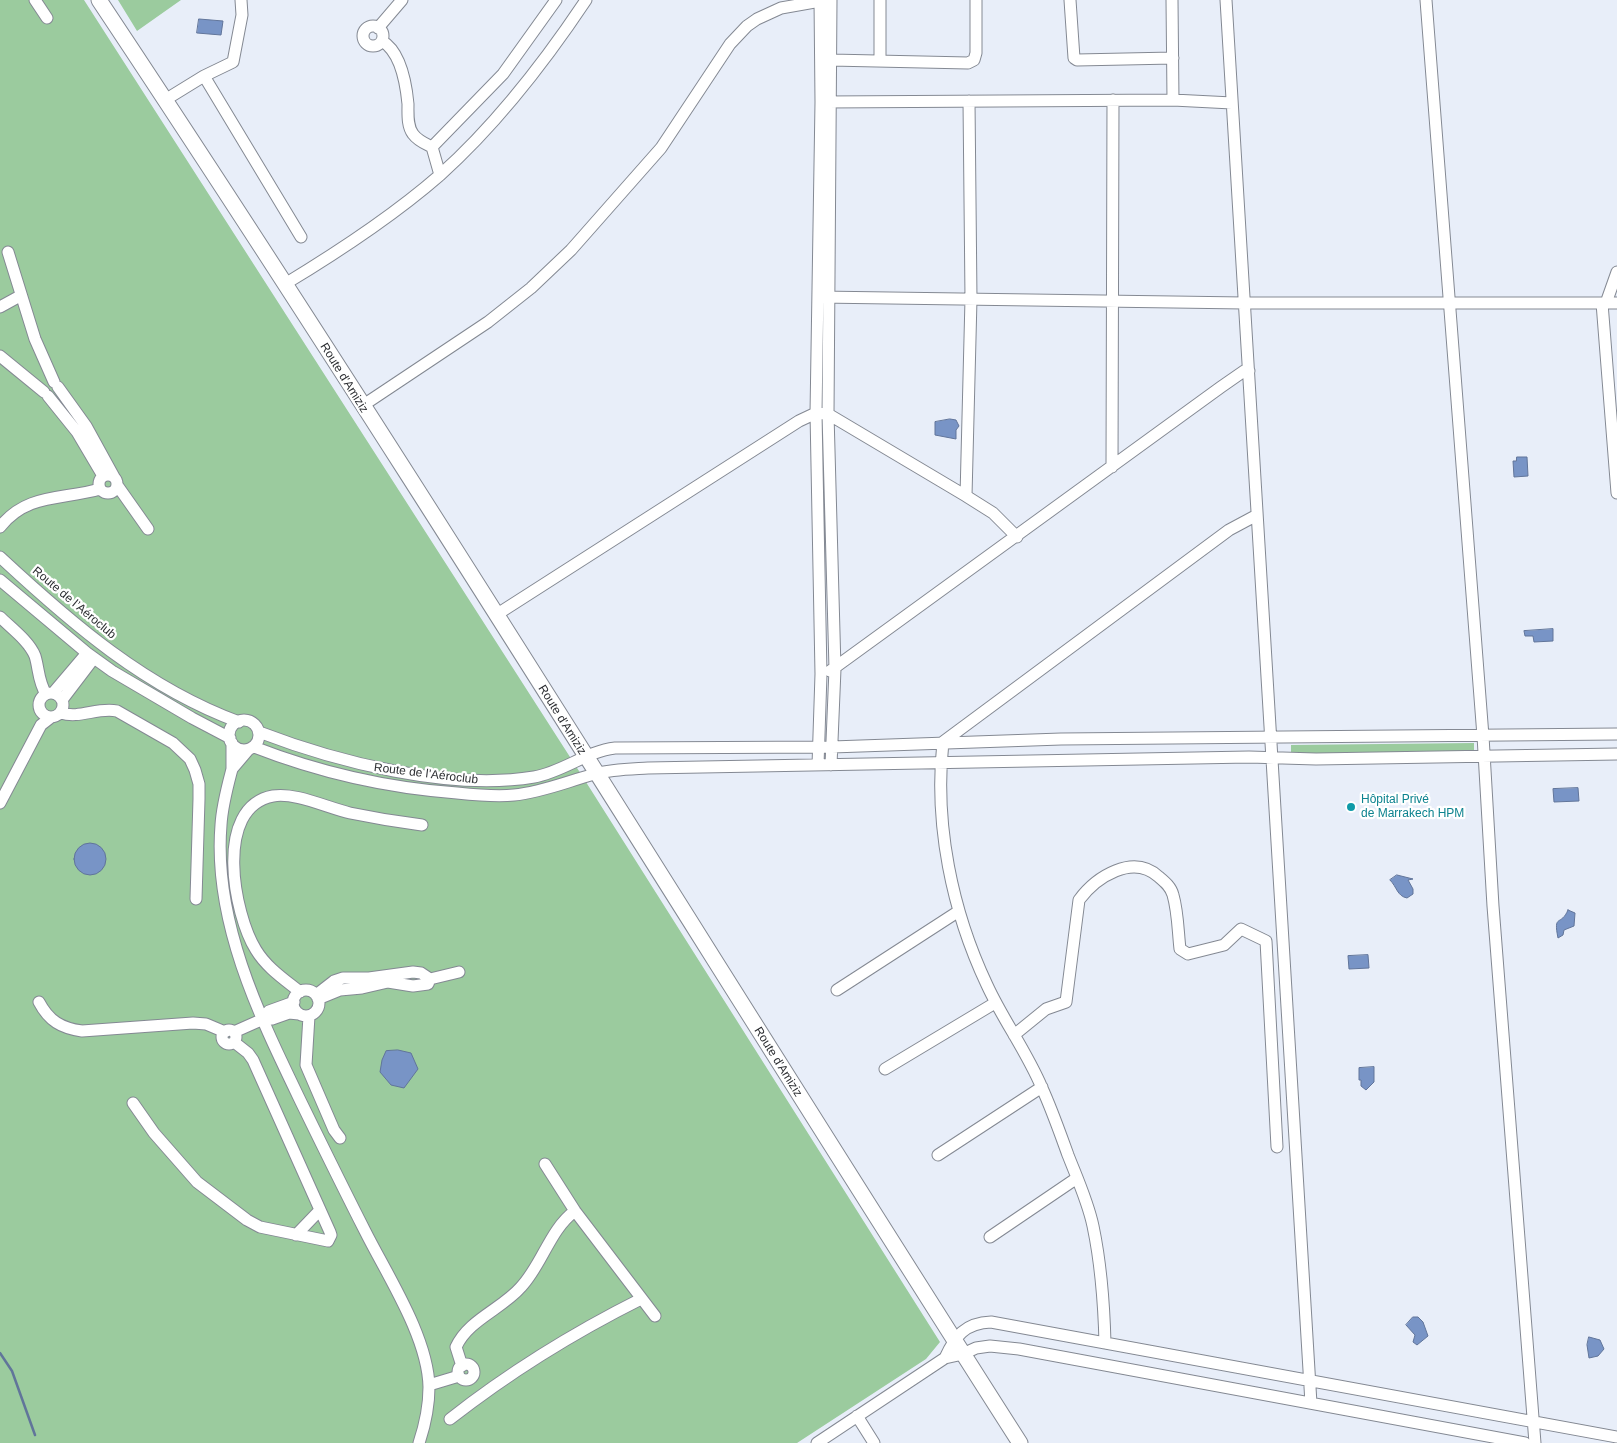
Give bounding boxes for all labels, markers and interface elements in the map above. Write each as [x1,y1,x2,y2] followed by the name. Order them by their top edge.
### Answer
[317,340,371,416] street label: Route d'Amiziz
[29,564,119,642] street label: Route de l’Aéroclub
[535,682,589,758] street label: Route d'Amiziz
[373,760,479,788] street label: Route de l’Aéroclub
[1361,793,1464,821] place label: Hôpital Privé de Marrakech HPM
[1345,801,1357,813] marker: Hôpital Privé de Marrakech HPM
[751,1024,805,1100] street label: Route d'Amiziz

